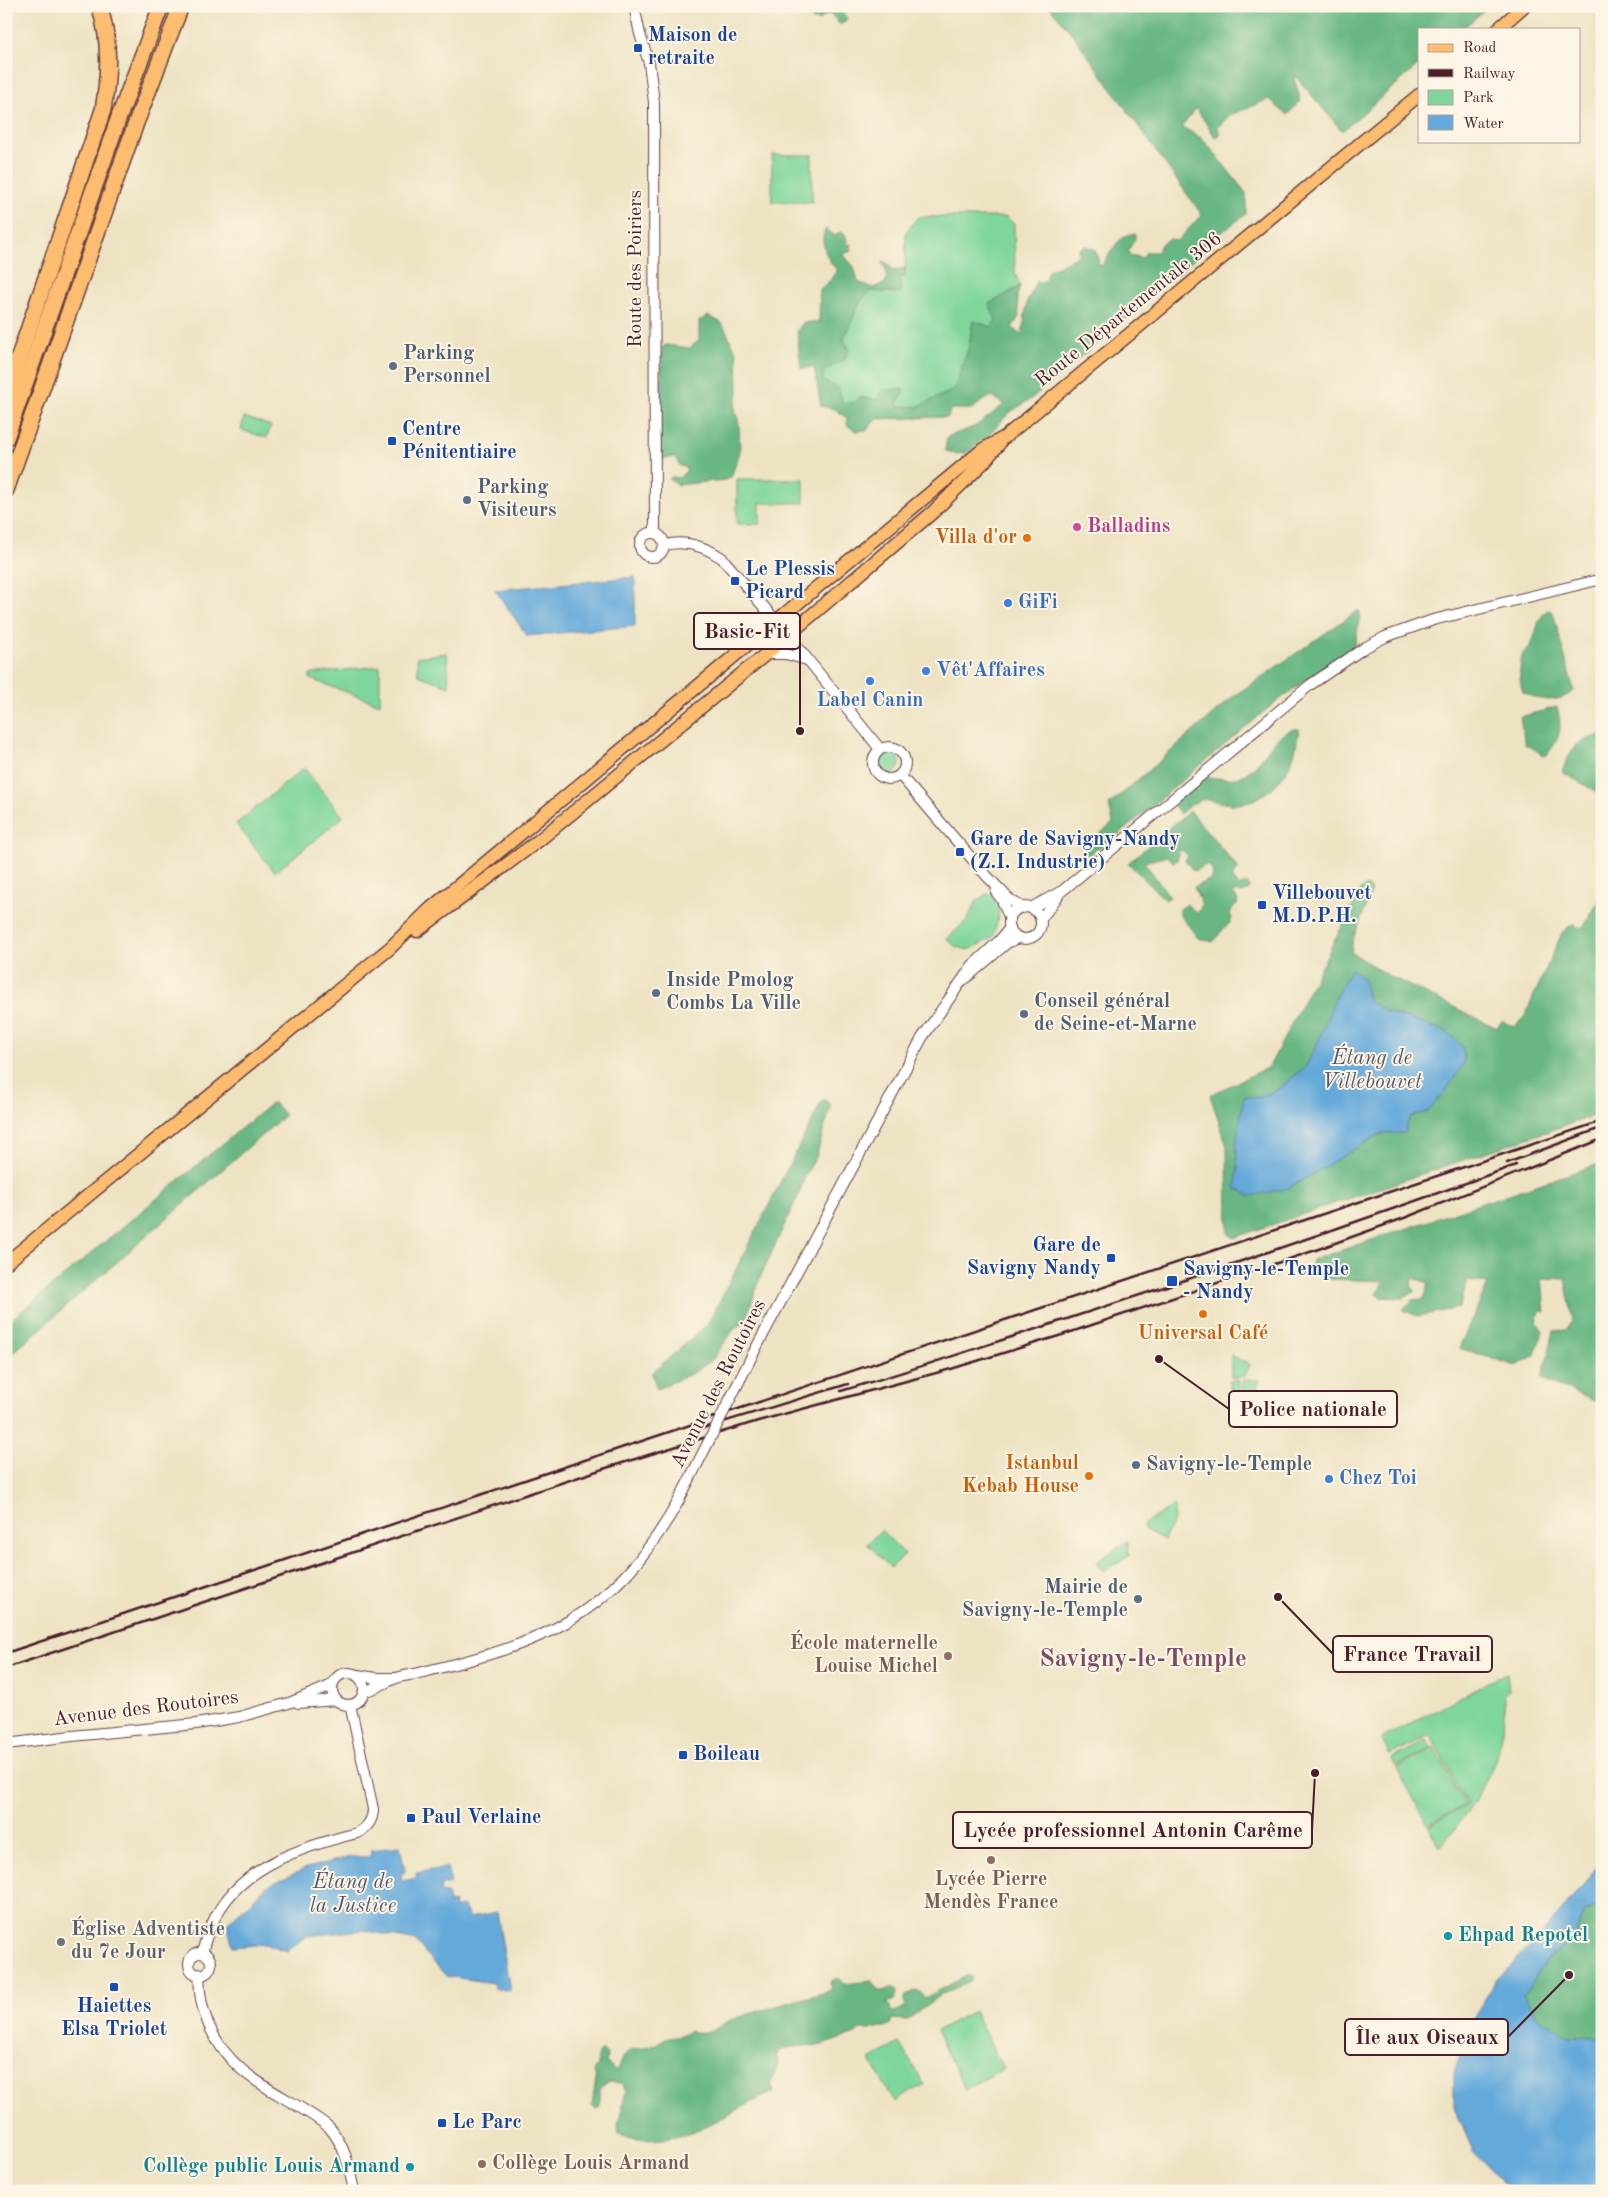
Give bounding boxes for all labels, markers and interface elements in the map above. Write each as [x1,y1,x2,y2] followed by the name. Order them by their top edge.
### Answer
[648,26,737,69] place label: Maison de retraite
[1418,28,1580,142] legend
[1463,41,1497,56] text: Road
[632,42,644,54] marker: Maison de retraite
[1463,67,1516,82] text: Railway
[1463,91,1494,106] text: Park
[1463,117,1504,132] text: Water
[626,190,646,348] street label: Route des Poiriers
[1032,229,1226,391] street label: Route Départementale 306
[403,344,491,387] place label: Parking Personnel
[387,360,399,372] marker: Parking Personnel
[402,420,517,463] place label: Centre Pénitentiaire
[386,435,398,447] marker: Centre Pénitentiaire
[477,478,557,521] place label: Parking Visiteurs
[461,494,473,506] marker: Parking Visiteurs
[1087,517,1170,537] place label: Balladins
[1071,521,1083,533] marker: Balladins
[935,528,1017,548] place label: Villa d'or
[1021,532,1033,544] marker: Villa d'or
[745,560,835,603] place label: Le Plessis Picard
[729,575,741,587] marker: Le Plessis Picard
[1018,593,1058,613] place label: GiFi
[1002,597,1014,609] marker: GiFi
[694,613,800,649] callout: Basic-Fit
[704,622,791,643] text: Basic-Fit
[936,661,1045,681] place label: Vêt'Affaires
[920,665,932,677] marker: Vêt'Affaires
[864,675,876,687] marker: Label Canin
[817,691,923,711] place label: Label Canin
[970,830,1180,873] place label: Gare de Savigny-Nandy (Z.I. Industrie)
[954,846,966,858] marker: Gare de Savigny-Nandy (Z.I. Industrie)
[1272,884,1372,927] place label: Villebouvet M.D.P.H.
[1256,899,1268,911] marker: Villebouvet M.D.P.H.
[666,971,801,1014] place label: Inside Pmolog Combs La Ville
[650,987,662,999] marker: Inside Pmolog Combs La Ville
[1034,992,1197,1035] place label: Conseil général de Seine-et-Marne
[1018,1008,1030,1020] marker: Conseil général de Seine-et-Marne
[1322,1043,1422,1093] water label: Étang de Villebouvet
[967,1236,1101,1279] place label: Gare de Savigny Nandy
[1105,1252,1117,1264] marker: Gare de Savigny Nandy
[1183,1260,1349,1303] place label: Savigny-le-Temple - Nandy
[1165,1274,1179,1288] marker: Savigny-le-Temple - Nandy
[668,1296,770,1472] street label: Avenue des Routoires
[1197,1308,1209,1320] marker: Universal Café
[1138,1324,1268,1344] place label: Universal Café
[1229,1391,1397,1427] callout: Police nationale
[1239,1400,1387,1421] text: Police nationale
[962,1454,1079,1497] place label: Istanbul Kebab House
[1146,1455,1312,1475] place label: Savigny-le-Temple
[1130,1459,1142,1471] marker: Savigny-le-Temple
[1339,1469,1417,1489] place label: Chez Toi
[1083,1470,1095,1482] marker: Istanbul Kebab House
[1323,1473,1335,1485] marker: Chez Toi
[962,1578,1128,1621] place label: Mairie de Savigny-le-Temple
[1132,1593,1144,1605] marker: Mairie de Savigny-le-Temple
[790,1629,938,1677] place label: École maternelle Louise Michel
[1333,1636,1492,1672] callout: France Travail
[1343,1645,1481,1666] text: France Travail
[1039,1647,1247,1672] district label: Savigny-le-Temple
[942,1650,954,1662] marker: École maternelle Louise Michel
[52,1688,240,1730] street label: Avenue des Routoires
[693,1745,760,1765] place label: Boileau
[677,1749,689,1761] marker: Boileau
[421,1808,542,1828] place label: Paul Verlaine
[405,1812,417,1824] marker: Paul Verlaine
[953,1812,1312,1848] callout: Lycée professionnel Antonin Carême
[963,1821,1303,1842] text: Lycée professionnel Antonin Carême
[985,1854,997,1866] marker: Lycée Pierre Mendès France
[310,1867,396,1917] water label: Étang de la Justice
[924,1870,1058,1913] place label: Lycée Pierre Mendès France
[71,1915,225,1963] place label: Église Adventiste du 7e Jour
[1458,1926,1588,1946] place label: Ehpad Repotel
[1442,1930,1454,1942] marker: Ehpad Repotel
[55,1936,67,1948] marker: Église Adventiste du 7e Jour
[108,1981,120,1993] marker: Haiettes Elsa Triolet
[61,1997,167,2040] place label: Haiettes Elsa Triolet
[1345,2019,1508,2055] callout: Île aux Oiseaux
[1355,2025,1499,2049] text: Île aux Oiseaux
[452,2113,522,2133] place label: Le Parc
[436,2117,448,2129] marker: Le Parc
[492,2154,690,2174] place label: Collège Louis Armand
[143,2157,400,2177] place label: Collège public Louis Armand
[476,2158,488,2170] marker: Collège Louis Armand
[404,2161,416,2173] marker: Collège public Louis Armand

